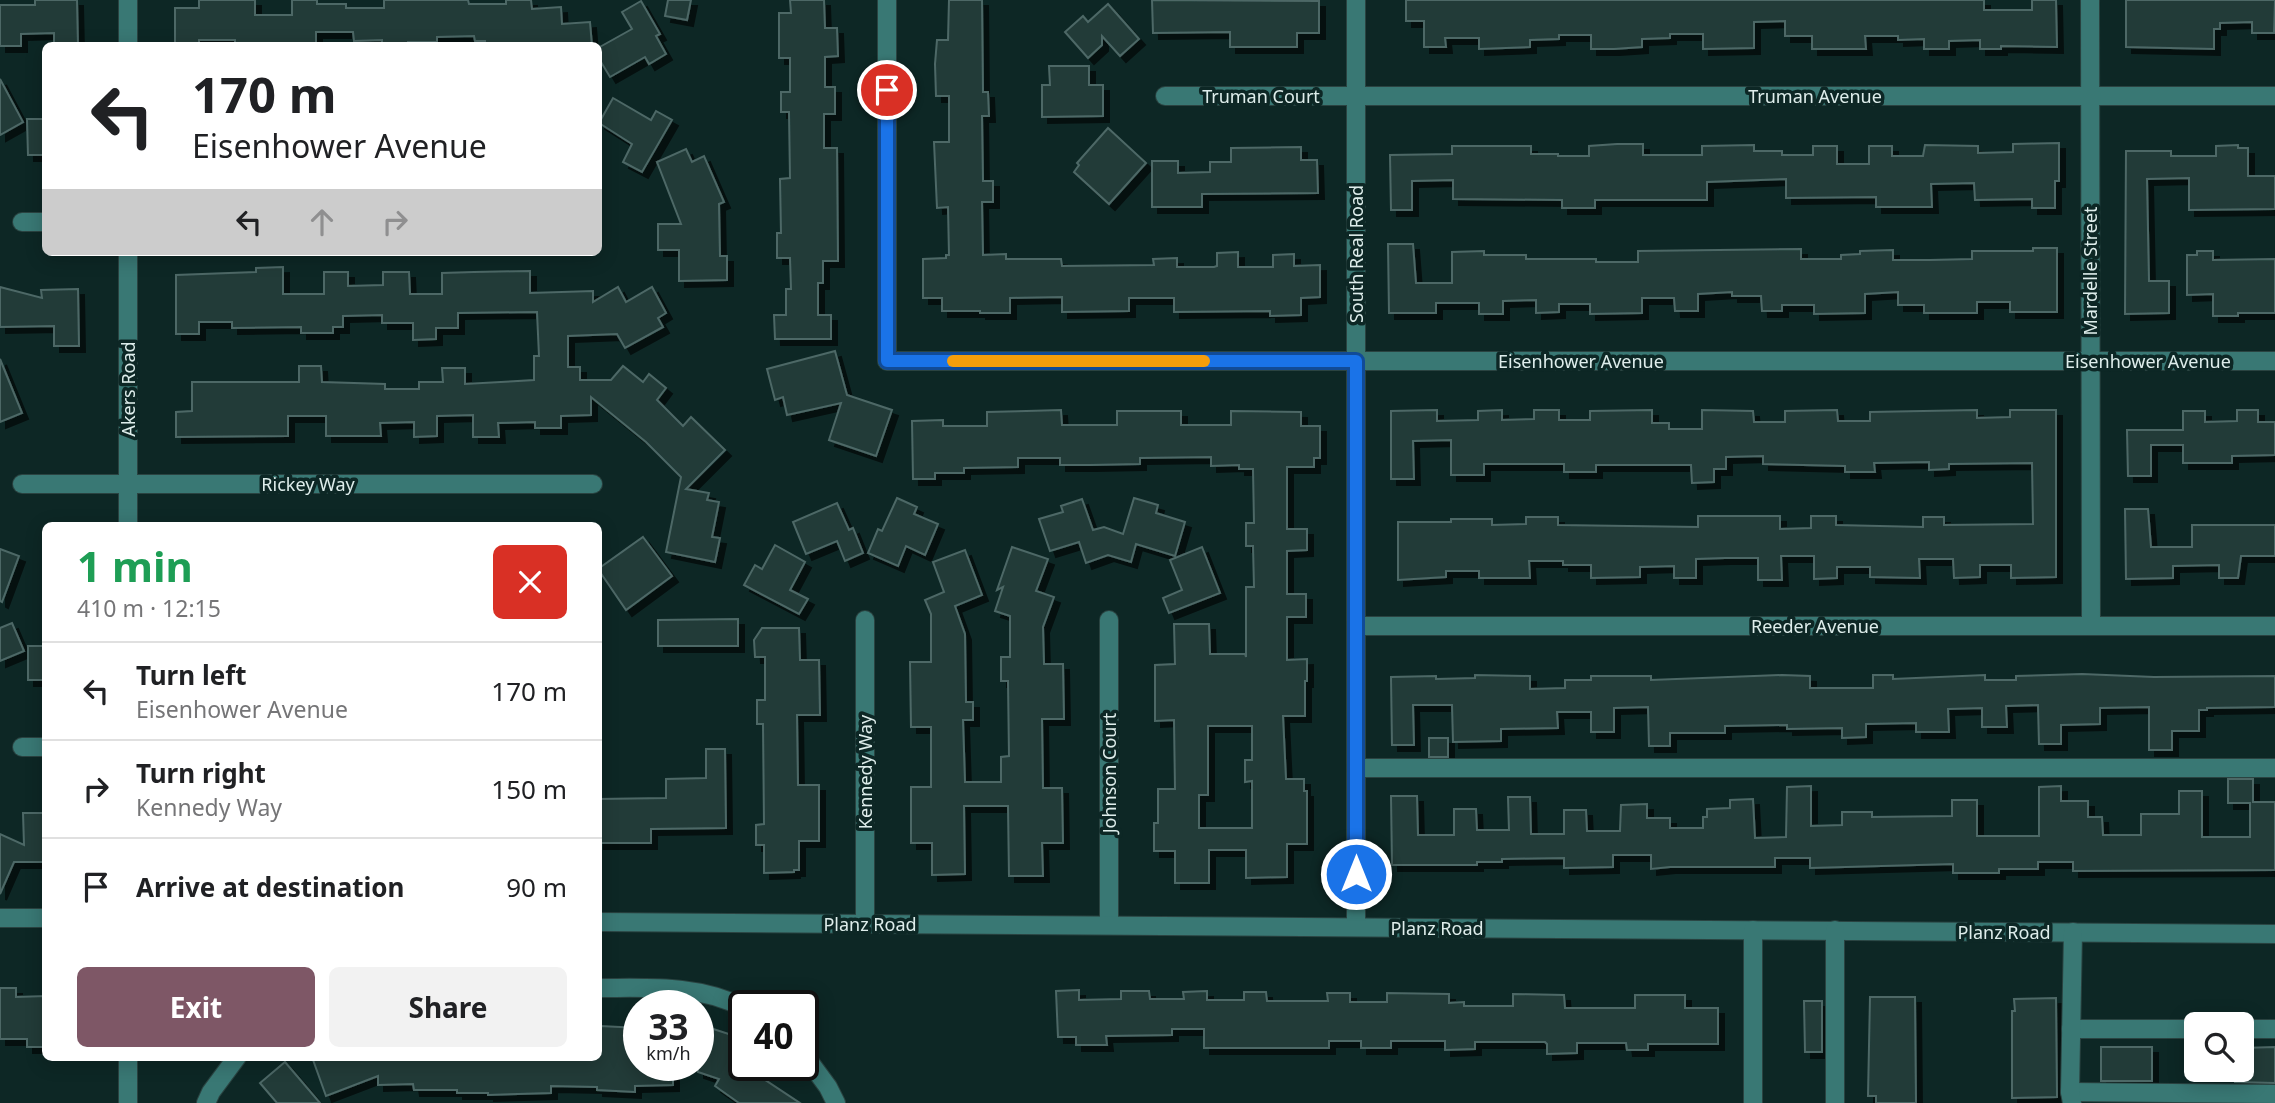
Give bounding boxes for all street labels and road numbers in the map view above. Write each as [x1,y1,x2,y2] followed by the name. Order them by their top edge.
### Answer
[1202,84,1320,108] street label: Truman Court
[1748,84,1882,108] street label: Truman Avenue
[1344,185,1368,323] street label: South Real Road
[2078,206,2102,336] street label: Mardelle Street
[116,341,140,437] street label: Akers Road
[1498,349,1664,373] street label: Eisenhower Avenue
[2065,349,2231,373] street label: Eisenhower Avenue
[261,472,356,496] street label: Rickey Way
[1751,614,1879,638] street label: Reeder Avenue
[1097,712,1121,835] street label: Johnson Court
[853,714,877,829] street label: Kennedy Way
[823,912,917,936] street label: Planz Road
[1390,916,1484,940] street label: Planz Road
[1957,920,2051,944] street label: Planz Road

